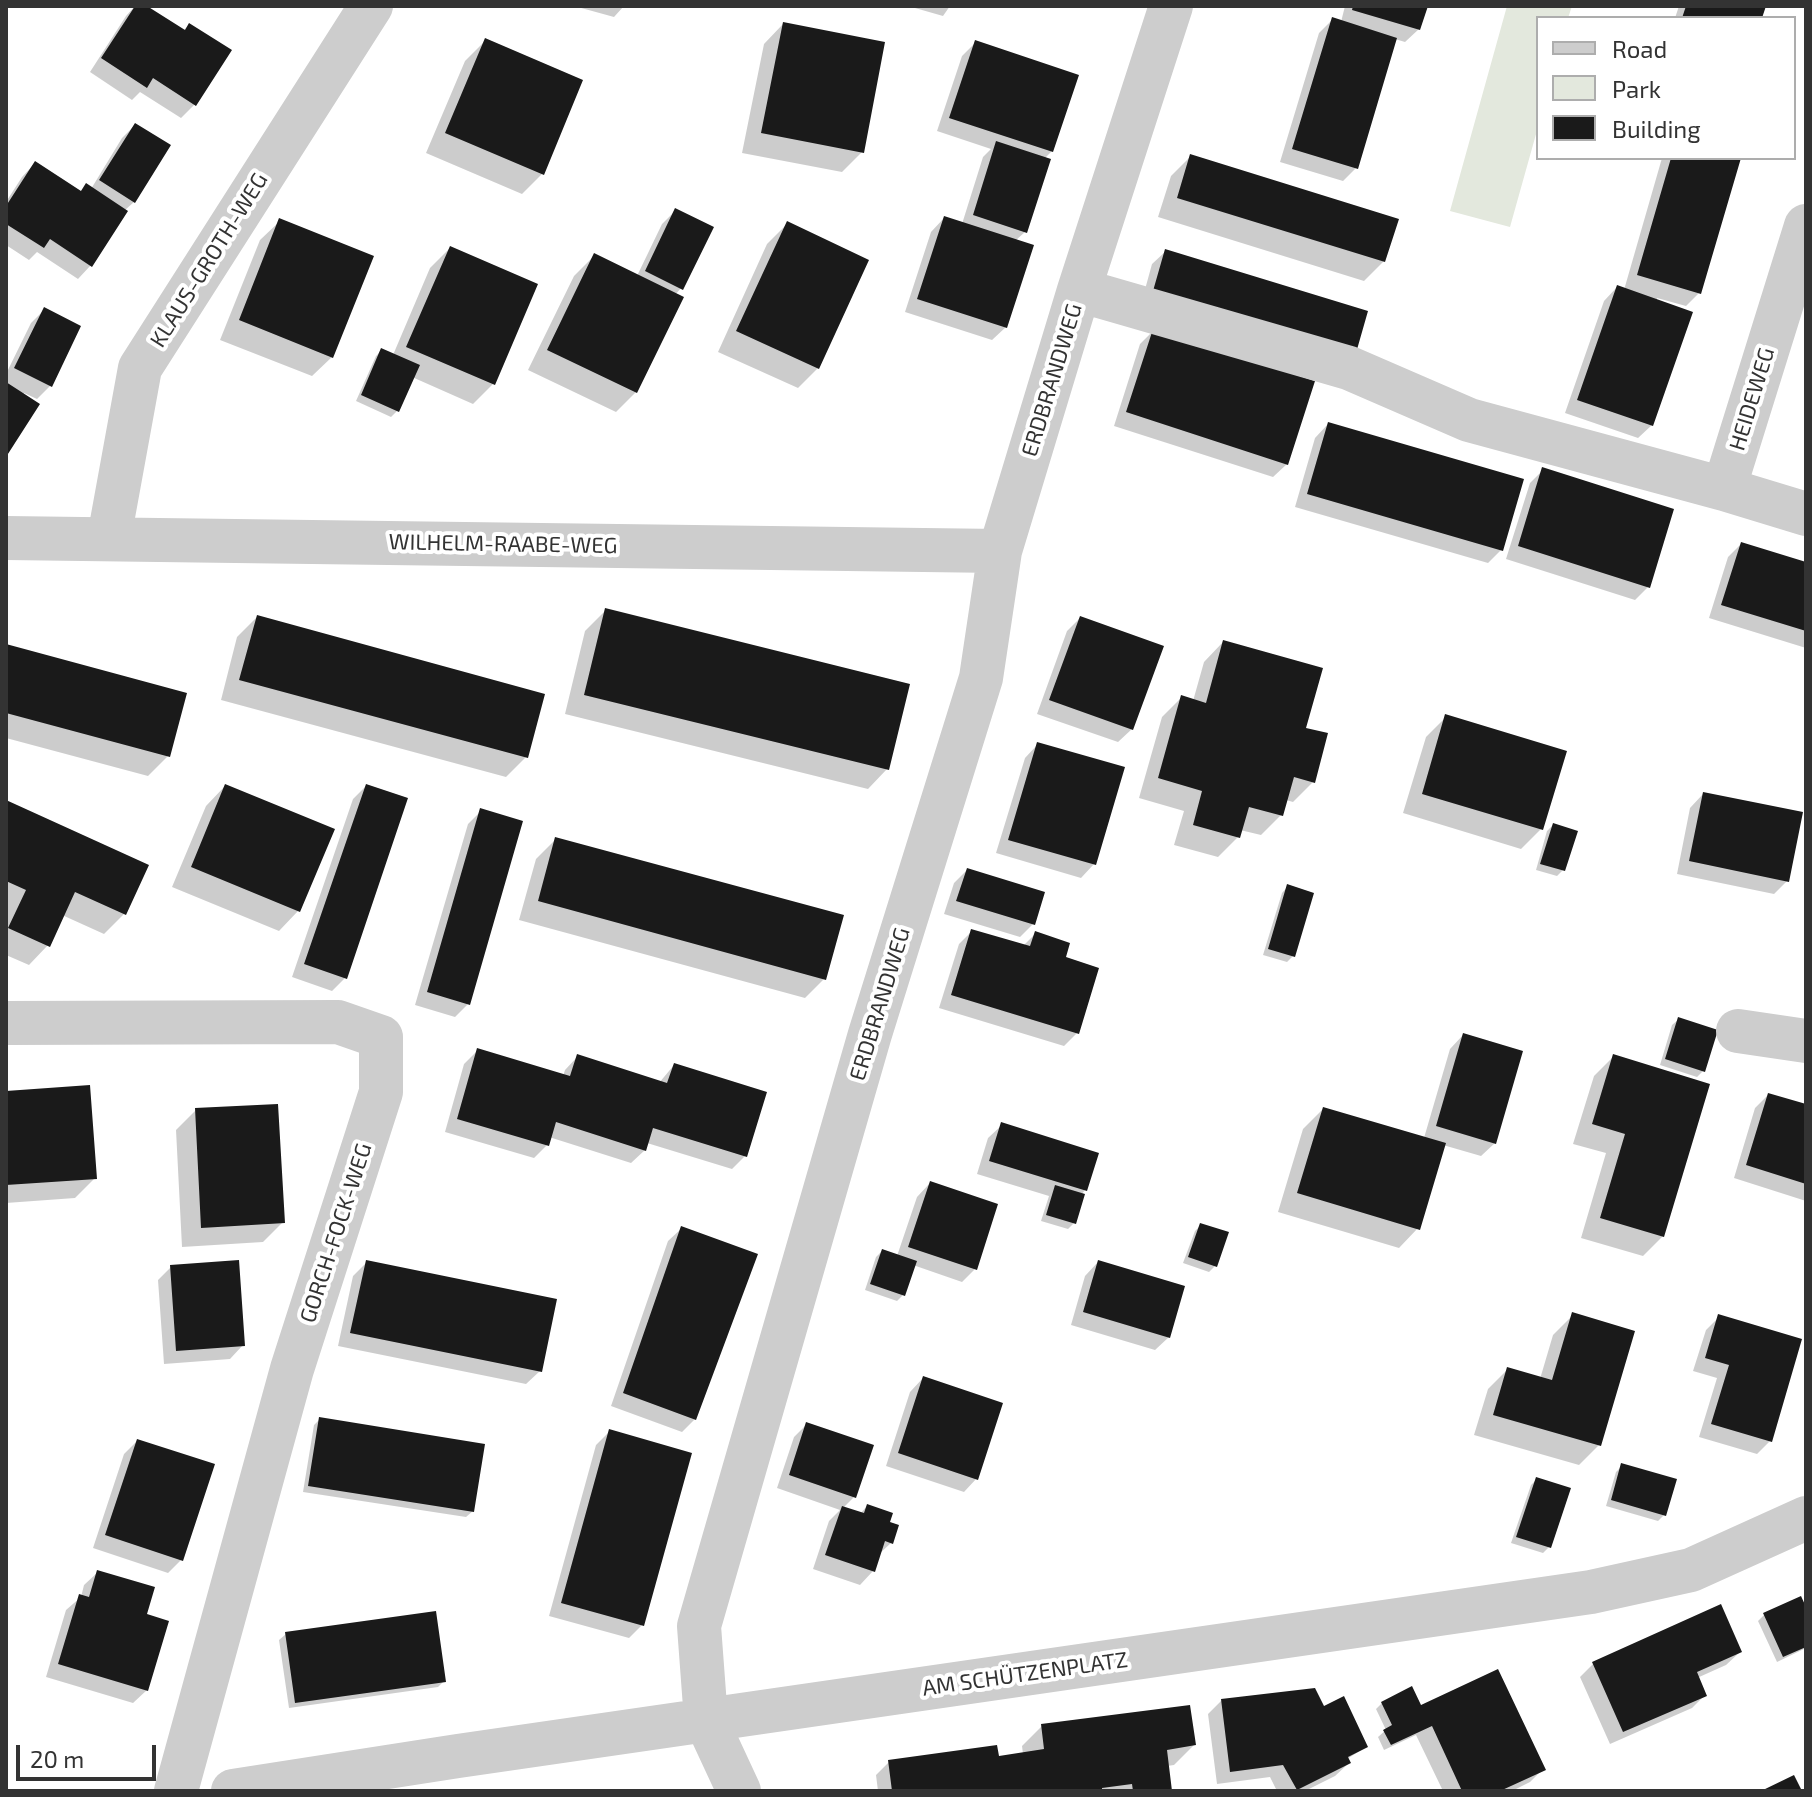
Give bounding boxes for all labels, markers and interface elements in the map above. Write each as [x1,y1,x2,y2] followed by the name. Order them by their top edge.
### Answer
[1536,16,1796,160] legend
[1612,34,1667,63] text: Road
[1612,74,1661,103] text: Park
[1612,114,1701,143] text: Building
[145,168,273,352] street label: KLAUS-GROTH-WEG
[1016,300,1088,460] street label: ERDBRANDWEG
[1724,344,1780,454] street label: HEIDEWEG
[388,529,618,559] street label: WILHELM-RAABE-WEG
[844,924,916,1084] street label: ERDBRANDWEG
[295,1140,377,1326] street label: GORCH-FOCK-WEG
[921,1647,1129,1701] street label: AM SCHÜTZENPLATZ
[20,1729,160,1779] scale bar
[30,1744,84,1773] text: 20 m

